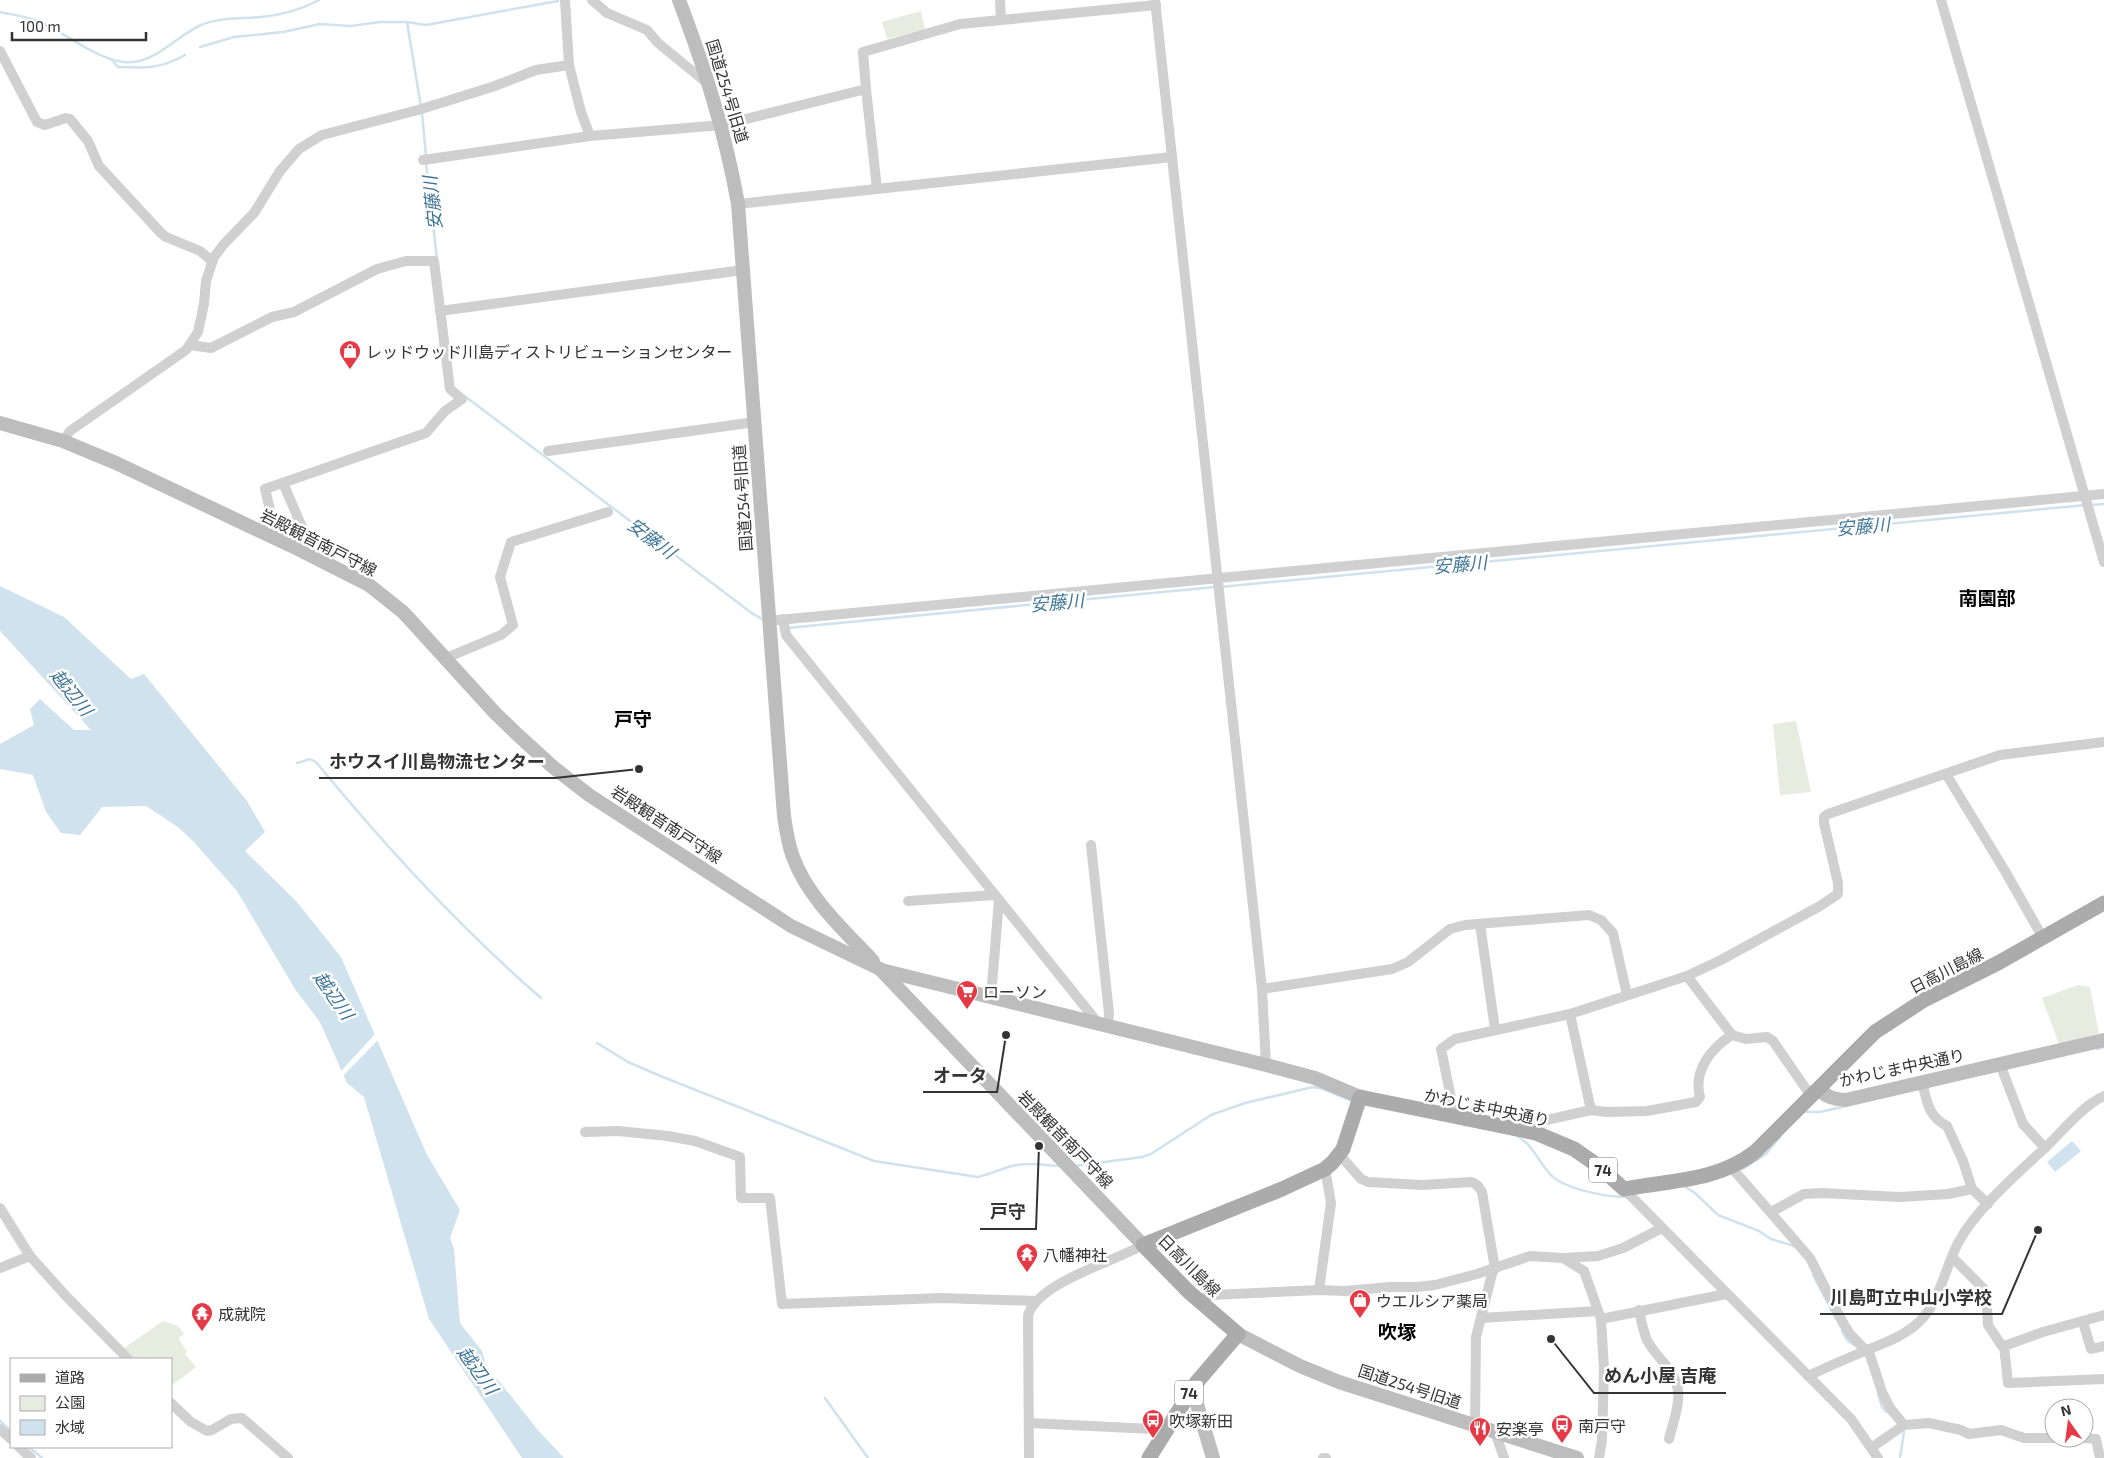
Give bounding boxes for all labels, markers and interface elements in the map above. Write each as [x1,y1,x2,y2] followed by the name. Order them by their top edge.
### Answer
[12,10,146,42] scale bar
[20,17,61,35] text: 100 m
[703,37,753,145] street label: 国道254号旧道
[418,173,446,231] water label: 安藤川
[338,339,362,370] shop icon: レッドウッド川島ディストリビューションセンター
[366,342,733,361] place label: レッドウッド川島ディストリビューションセンター
[729,444,755,552] street label: 国道254号旧道
[258,504,380,580] street label: 岩殿観音南戸守線
[624,513,682,564] water label: 安藤川
[1835,513,1893,539] water label: 安藤川
[1432,551,1490,577] water label: 安藤川
[1958,586,2016,609] district label: 南園部
[1029,589,1087,615] water label: 安藤川
[46,664,99,721] water label: 越辺川
[614,707,652,730] district label: 戸守
[319,745,555,778] callout: ホウスイ川島物流センター
[329,750,545,772] text: ホウスイ川島物流センター
[608,781,726,867] street label: 岩殿観音南戸守線
[1906,943,1986,997] street label: 日高川島線
[310,967,360,1025] water label: 越辺川
[955,979,979,1010] supermarket icon: ローソン
[983,982,1047,1001] place label: ローソン
[1837,1044,1967,1090] street label: かわじま中央通り
[923,1059,997,1092] callout: オータ
[933,1064,987,1086] text: オータ
[1422,1084,1552,1130] street label: かわじま中央通り
[1015,1086,1117,1192] street label: 岩殿観音南戸守線
[1589,1158,1617,1182] road number: 74
[980,1196,1036,1229] callout: 戸守
[990,1200,1026,1222] text: 戸守
[1155,1230,1225,1300] street label: 日高川島線
[1015,1242,1039,1273] temple icon: 八幡神社
[1043,1245,1107,1264] place label: 八幡神社
[1820,1281,2002,1314] callout: 川島町立中山小学校
[1830,1286,1992,1308] text: 川島町立中山小学校
[1348,1288,1372,1319] shop icon: ウエルシア薬局
[1376,1291,1488,1310] place label: ウエルシア薬局
[190,1301,214,1332] temple icon: 成就院
[218,1304,266,1323] place label: 成就院
[1378,1320,1416,1343] district label: 吹塚
[453,1342,504,1400] water label: 越辺川
[10,1358,172,1448] legend
[1356,1360,1464,1412] street label: 国道254号旧道
[1594,1360,1726,1393] callout: めん小屋 吉庵
[1604,1364,1716,1386] text: めん小屋 吉庵
[55,1368,85,1386] text: 道路
[1175,1380,1203,1406] road number: 74
[55,1393,85,1411] text: 公園
[2044,1398,2094,1448] north arrow
[2059,1400,2073,1419] text: N
[1141,1408,1165,1439] bus stop icon: 吹塚新田
[1169,1411,1233,1430] place label: 吹塚新田
[1550,1413,1574,1444] bus stop icon: 南戸守
[1468,1416,1492,1447] restaurant icon: 安楽亭
[1578,1416,1626,1435] place label: 南戸守
[55,1418,85,1436] text: 水域
[1496,1419,1544,1438] place label: 安楽亭

